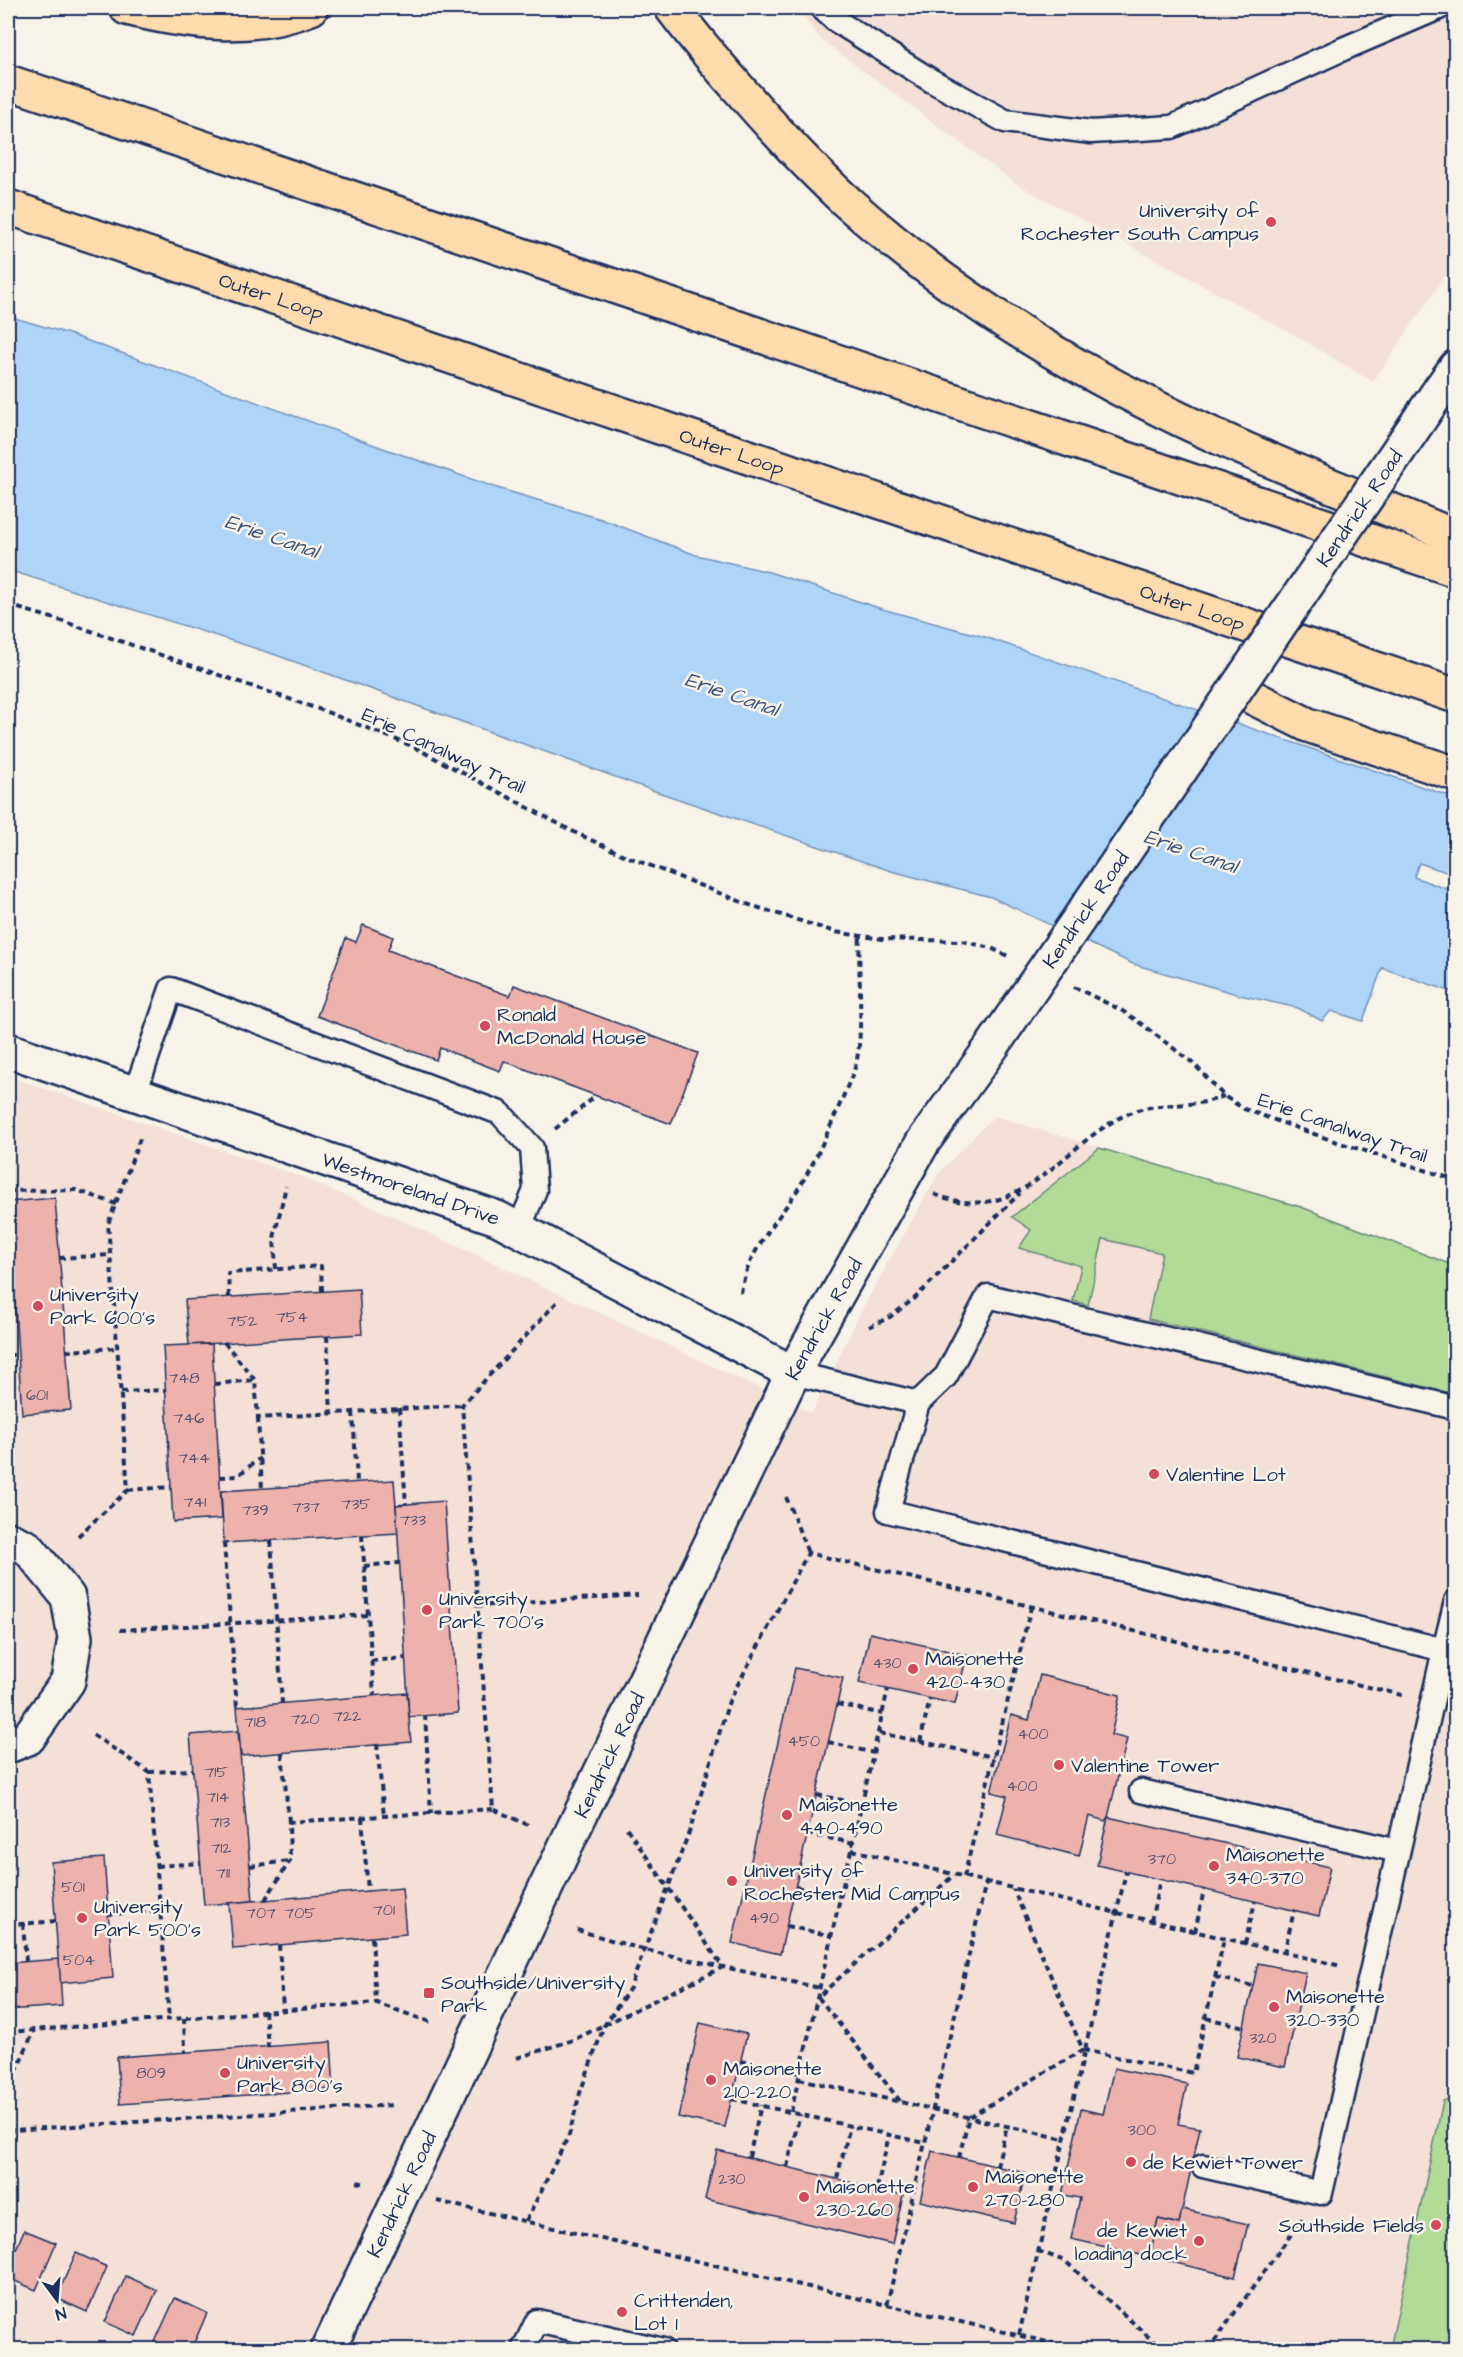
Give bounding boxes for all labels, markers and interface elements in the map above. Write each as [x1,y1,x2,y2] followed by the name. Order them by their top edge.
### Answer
[1021,197,1259,248] place label: University of Rochester South Campus
[1264,215,1278,229] marker: University of Rochester South Campus
[215,266,327,328] street label: Outer Loop
[675,422,788,483] street label: Outer Loop
[1310,444,1410,573] street label: Kendrick Road
[221,507,325,567] water label: Erie Canal
[1136,577,1248,639] street label: Outer Loop
[681,665,785,725] water label: Erie Canal
[357,701,530,802] street label: Erie Canalway Trail
[1140,822,1244,882] water label: Erie Canal
[1036,846,1136,974] street label: Kendrick Road
[497,1001,647,1052] place label: Ronald McDonald House
[478,1019,492,1033] marker: Ronald McDonald House
[1254,1086,1431,1171] street label: Erie Canalway Trail
[318,1146,503,1233] street label: Westmoreland Drive
[779,1253,870,1385] street label: Kendrick Road
[50,1281,155,1332] place label: University Park 600's
[31,1299,45,1313] marker: University Park 600's
[276,1306,308,1328] house number: 754
[227,1310,257,1332] house number: 752
[168,1367,200,1389] house number: 748
[26,1384,48,1406] house number: 601
[174,1407,204,1429] house number: 746
[178,1447,210,1469] house number: 744
[1166,1461,1286,1489] place label: Valentine Lot
[1147,1467,1161,1481] marker: Valentine Lot
[184,1491,206,1513] house number: 741
[341,1493,371,1515] house number: 735
[292,1496,320,1518] house number: 737
[241,1499,269,1521] house number: 739
[400,1509,426,1531] house number: 733
[439,1585,544,1636] place label: University Park 700's
[420,1603,434,1617] marker: University Park 700's
[925,1645,1024,1696] place label: Maisonette 420-430
[872,1652,902,1674] house number: 430
[906,1662,920,1676] marker: Maisonette 420-430
[568,1688,652,1823] street label: Kendrick Road
[333,1705,361,1727] house number: 722
[290,1708,320,1730] house number: 720
[244,1711,266,1733] house number: 718
[1017,1723,1049,1745] house number: 400
[788,1730,820,1752] house number: 450
[1071,1752,1219,1780] place label: Valentine Tower
[1052,1758,1066,1772] marker: Valentine Tower
[204,1761,228,1783] house number: 715
[1006,1775,1038,1797] house number: 400
[207,1786,230,1808] house number: 714
[799,1791,898,1842] place label: Maisonette 440-490
[780,1808,794,1822] marker: Maisonette 440-490
[210,1811,230,1833] house number: 713
[210,1837,232,1859] house number: 712
[1226,1841,1325,1892] place label: Maisonette 340-370
[1148,1848,1176,1870] house number: 370
[744,1857,960,1908] place label: University of Rochester Mid Campus
[1207,1859,1221,1873] marker: Maisonette 340-370
[216,1862,230,1884] house number: 711
[725,1874,739,1888] marker: University of Rochester Mid Campus
[61,1876,85,1898] house number: 501
[94,1893,201,1944] place label: University Park 500's
[373,1899,395,1921] house number: 701
[246,1902,276,1924] house number: 707
[284,1902,316,1924] house number: 705
[749,1907,779,1929] house number: 490
[75,1911,89,1925] marker: University Park 500's
[63,1949,95,1971] house number: 504
[441,1969,625,2020] place label: Southside/University Park
[1286,1983,1385,2034] place label: Maisonette 320-330
[422,1986,436,2000] marker: Southside/University Park
[1267,2000,1281,2014] marker: Maisonette 320-330
[1249,2027,1277,2049] house number: 320
[237,2049,343,2100] place label: University Park 800's
[723,2055,822,2106] place label: Maisonette 210-220
[136,2062,166,2084] house number: 809
[218,2066,232,2080] marker: University Park 800's
[704,2073,718,2087] marker: Maisonette 210-220
[1128,2119,1156,2141] house number: 300
[361,2127,444,2262] street label: Kendrick Road
[1143,2149,1303,2177] place label: de Kewiet Tower
[1124,2155,1138,2169] marker: de Kewiet Tower
[985,2163,1084,2214] place label: Maisonette 270-280
[718,2168,746,2190] house number: 230
[816,2173,915,2224] place label: Maisonette 230-260
[966,2180,980,2194] marker: Maisonette 270-280
[797,2190,811,2204] marker: Maisonette 230-260
[1278,2212,1424,2240] place label: Southside Fields
[1074,2217,1187,2269] place label: de Kewiet loading dock
[1429,2218,1443,2232] marker: Southside Fields
[1192,2234,1206,2248] marker: de Kewiet loading dock
[27,2270,87,2330] north arrow
[634,2287,734,2338] place label: Crittenden, Lot 1
[53,2302,69,2325] text: N
[615,2305,629,2319] marker: Crittenden, Lot 1

